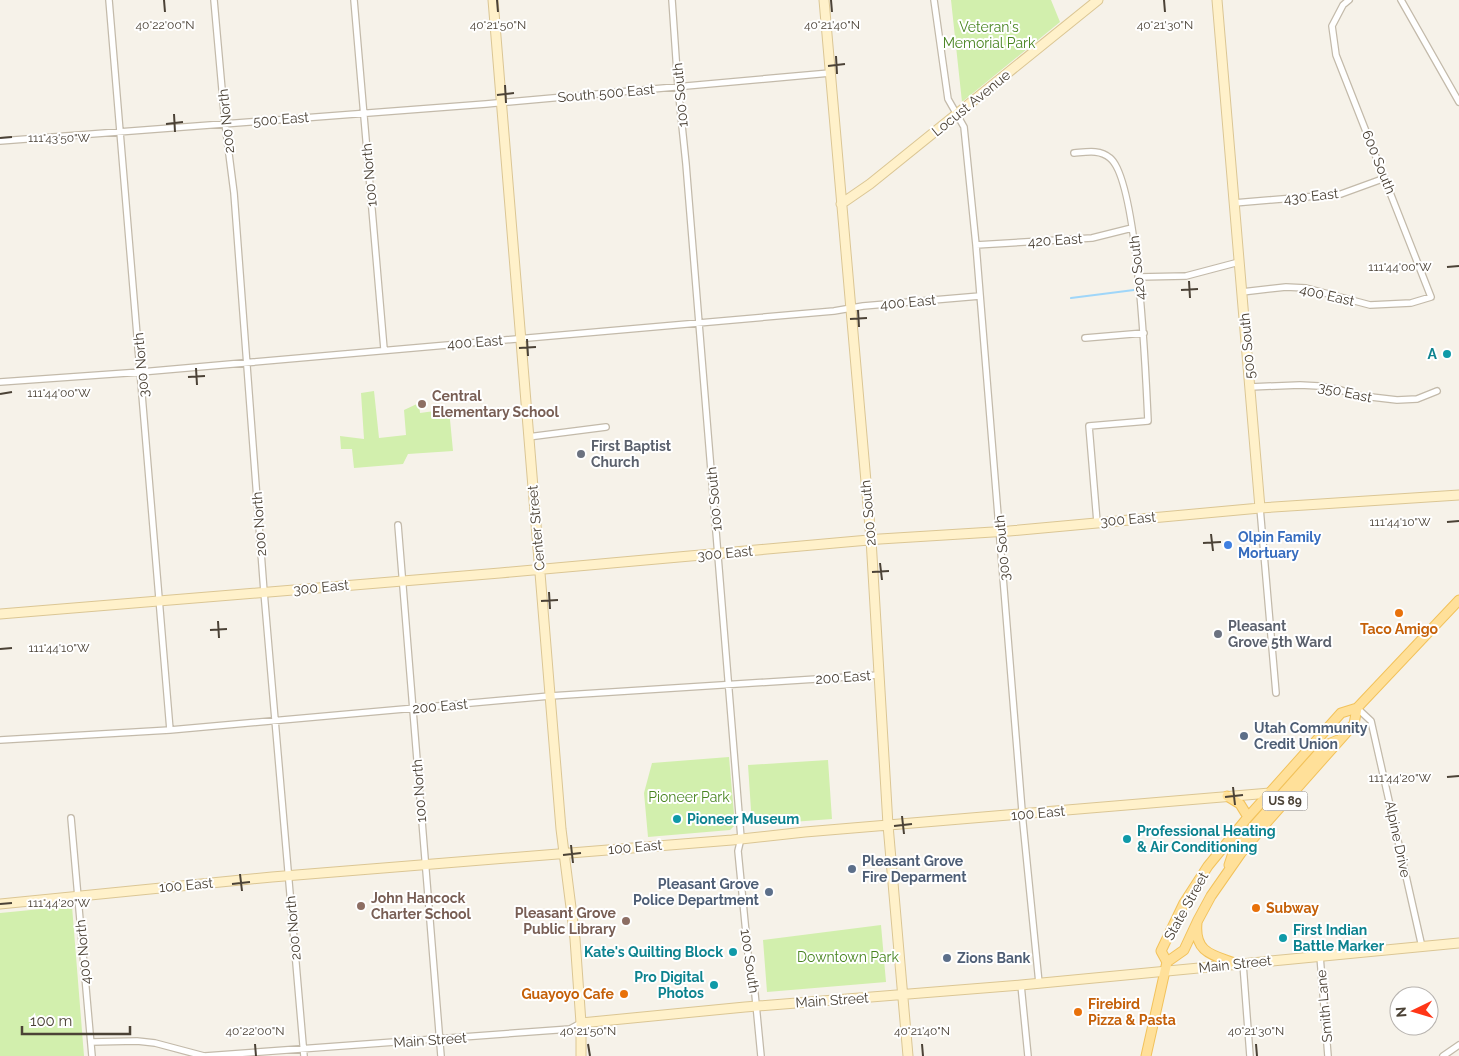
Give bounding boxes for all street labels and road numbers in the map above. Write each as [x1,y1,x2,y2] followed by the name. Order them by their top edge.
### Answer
[669,62,691,128] street label: 100 South
[929,67,1013,139] street label: Locust Avenue
[557,81,656,105] street label: South 500 East
[215,88,237,154] street label: 200 North
[253,109,310,129] street label: 500 East
[1359,128,1399,196] street label: 600 South
[358,143,380,207] street label: 100 North
[1283,185,1339,207] street label: 430 East
[1027,230,1083,250] street label: 420 East
[1126,235,1148,301] street label: 420 South
[1298,281,1356,309] street label: 400 East
[879,292,937,312] street label: 400 East
[1236,312,1258,380] street label: 500 South
[130,332,152,398] street label: 300 North
[447,332,504,352] street label: 400 East
[1317,378,1374,406] street label: 350 East
[703,466,725,532] street label: 100 South
[857,479,879,547] street label: 200 South
[524,484,548,571] street label: Center Street
[249,491,269,557] street label: 200 North
[1100,509,1157,529] street label: 300 East
[991,514,1013,582] street label: 300 South
[697,543,754,563] street label: 300 East
[293,577,350,597] street label: 300 East
[815,667,872,687] street label: 200 East
[412,696,469,716] street label: 200 East
[409,759,429,823] street label: 100 North
[1262,791,1308,810] road number: US 89
[1382,799,1414,879] street label: Alpine Drive
[1010,803,1066,823] street label: 100 East
[607,837,663,857] street label: 100 East
[1161,869,1212,943] street label: State Street
[158,875,214,895] street label: 100 East
[282,895,304,961] street label: 200 North
[72,919,94,985] street label: 400 North
[738,928,762,994] street label: 100 South
[1198,952,1273,976] street label: Main Street
[1313,969,1335,1043] street label: Smith Lane
[795,989,869,1011] street label: Main Street
[393,1029,467,1051] street label: Main Street

